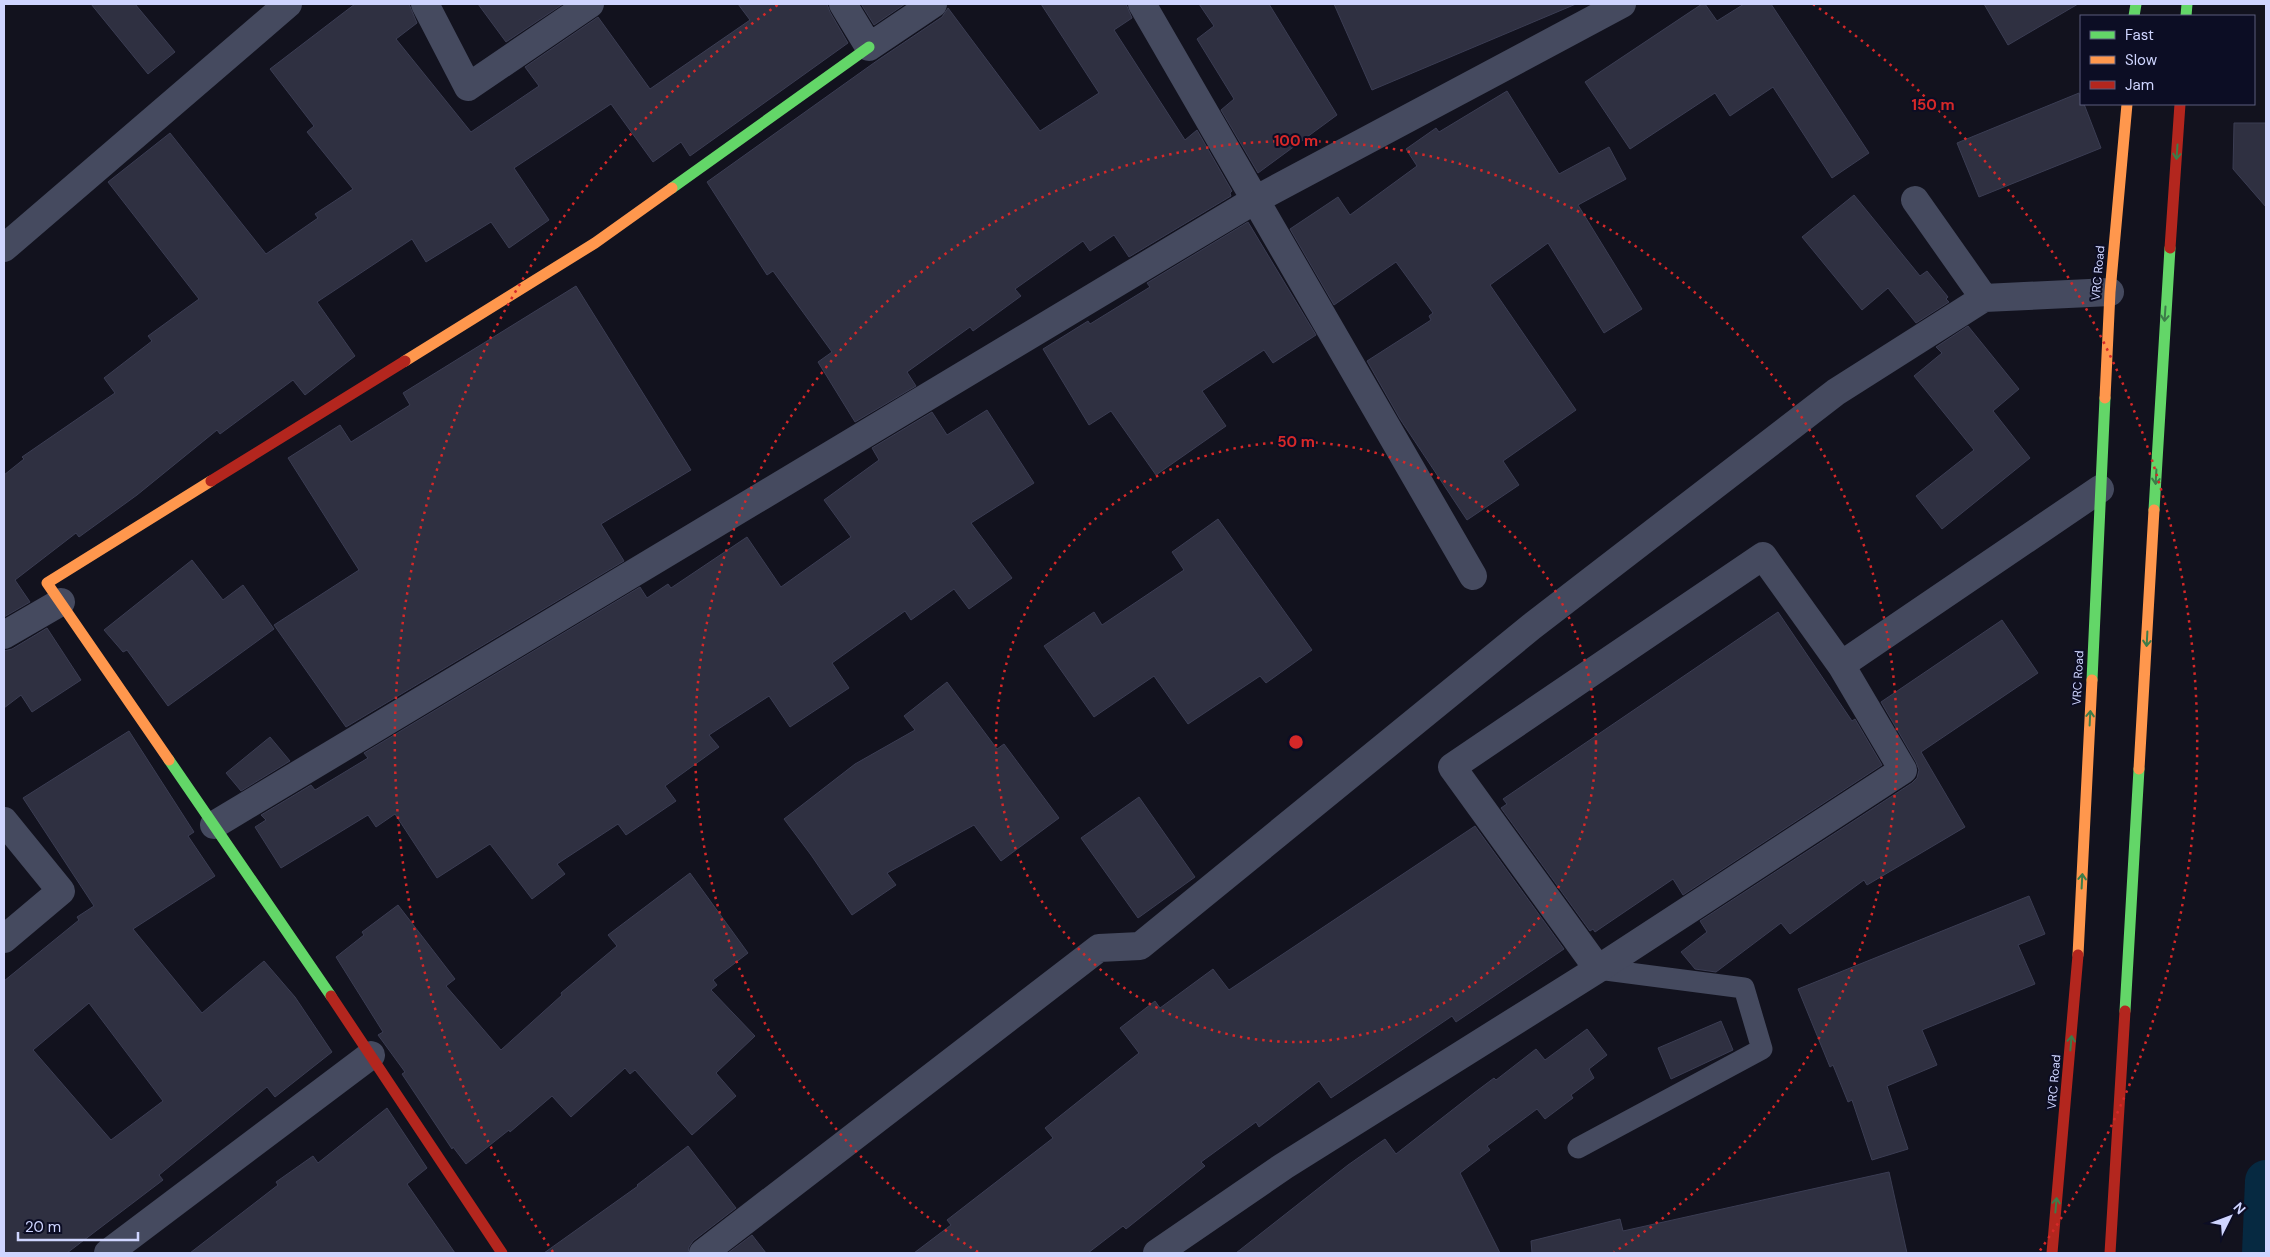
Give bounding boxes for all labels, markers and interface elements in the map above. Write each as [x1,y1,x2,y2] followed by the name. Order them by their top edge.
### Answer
[2080,15,2255,105] legend
[2125,25,2154,45] text: Fast
[2125,50,2158,70] text: Slow
[2125,75,2154,95] text: Jam
[1912,95,1955,115] text: 150 m
[1274,131,1318,151] text: 100 m
[2172,144,2181,160] one-way arrow
[2088,245,2108,301] street label: VRC Road
[2161,306,2170,322] one-way arrow
[1277,432,1315,452] text: 50 m
[2151,468,2160,484] one-way arrow
[2142,631,2151,647] one-way arrow
[2069,650,2087,706] street label: VRC Road
[2085,711,2094,727] one-way arrow
[1287,733,1305,751] centre of rings
[2077,873,2087,890] one-way arrow
[2066,1035,2076,1051] one-way arrow
[2044,1054,2064,1110] street label: VRC Road
[2205,1192,2255,1242] north arrow
[2051,1197,2061,1213] one-way arrow
[2230,1198,2250,1218] text: N
[18,1210,138,1242] scale bar
[25,1217,61,1237] text: 20 m

